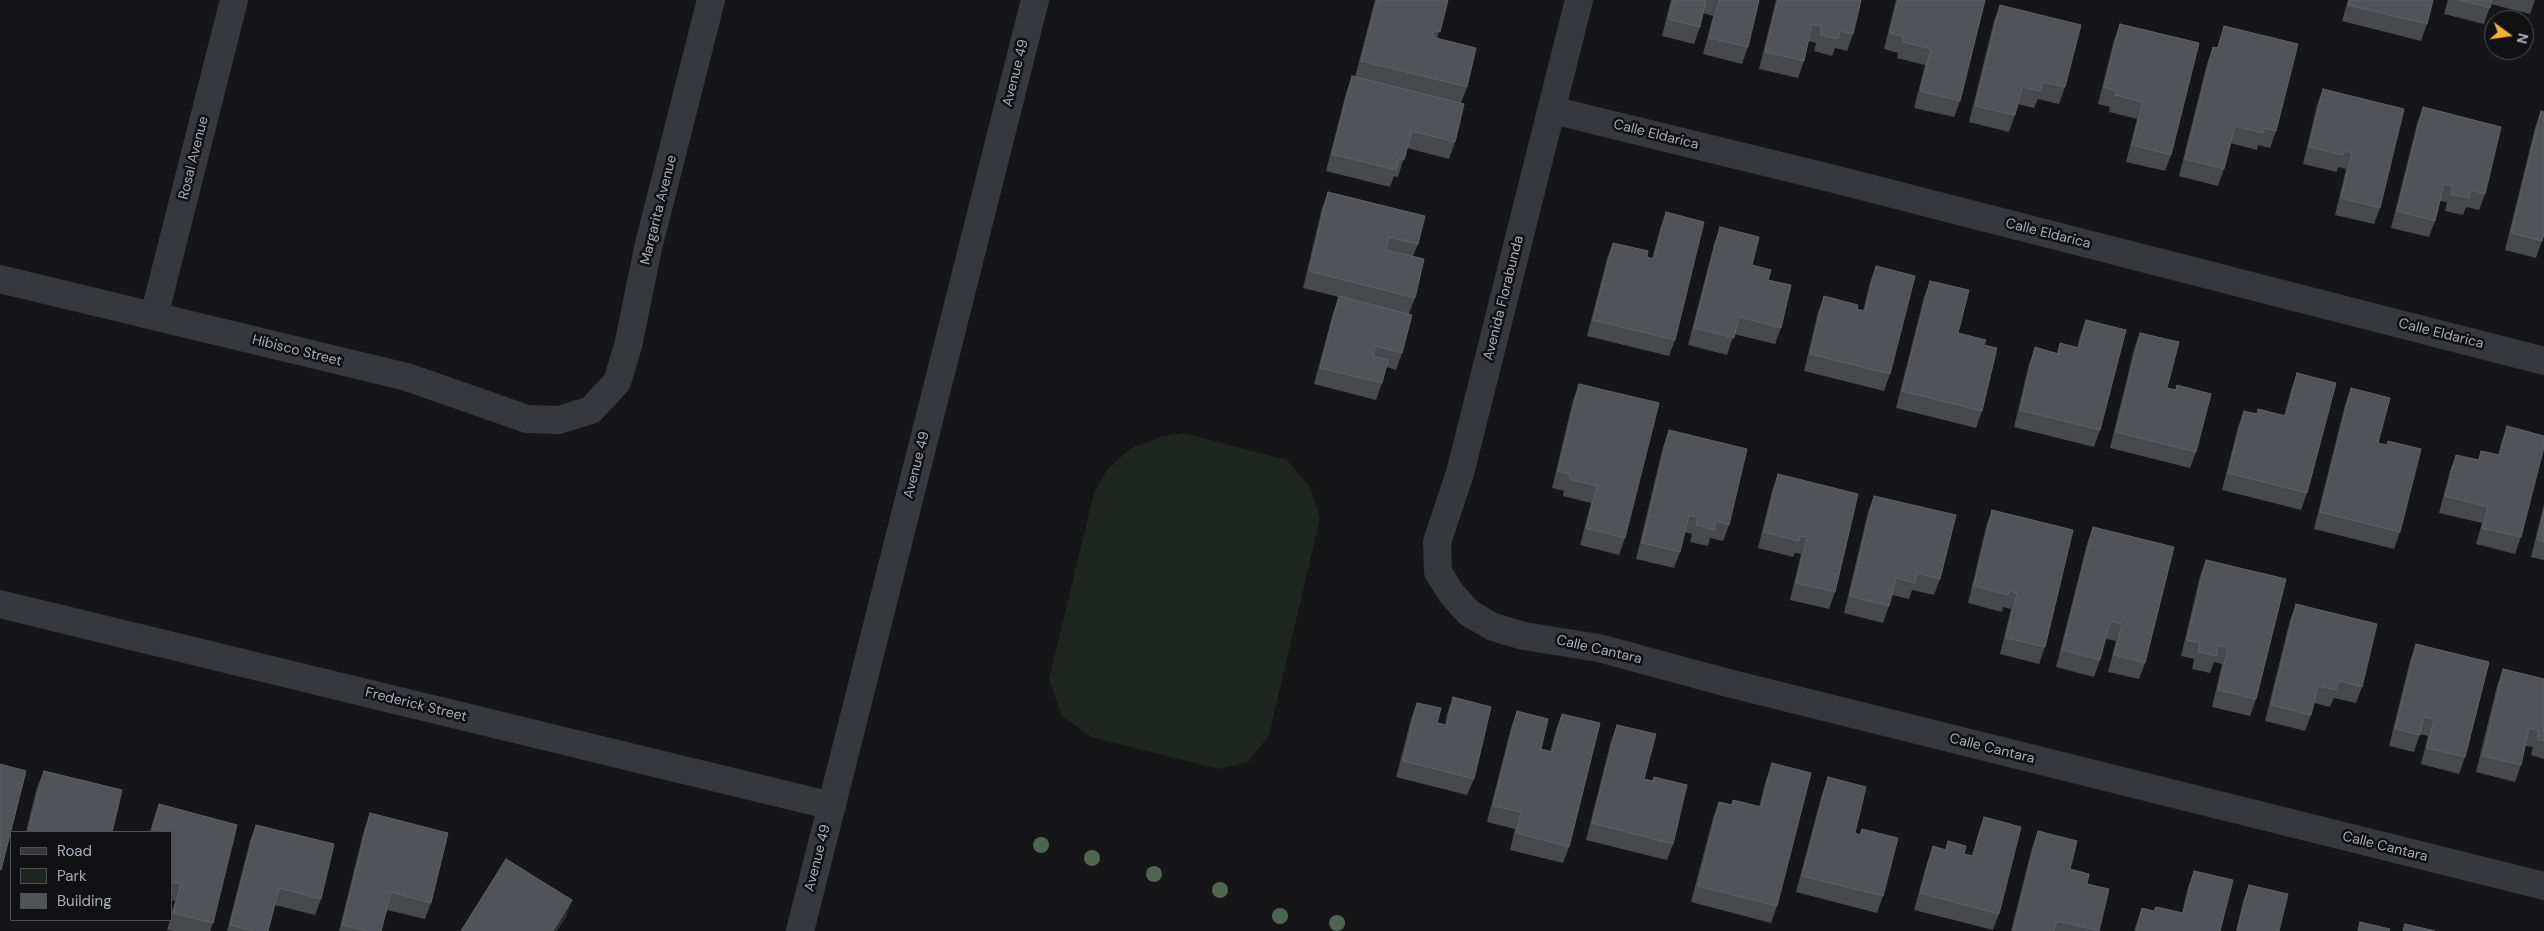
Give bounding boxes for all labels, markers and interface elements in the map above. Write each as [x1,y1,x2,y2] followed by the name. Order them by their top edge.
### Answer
[2484,10,2534,60] north arrow
[2513,31,2533,46] text: N
[1000,38,1032,108] street label: Avenue 49
[176,115,212,201] street label: Rosal Avenue
[1612,116,1700,154] street label: Calle Eldarica
[637,153,681,267] street label: Margarita Avenue
[2004,215,2092,253] street label: Calle Eldarica
[1480,234,1528,362] street label: Avenida Florabunda
[2397,315,2485,353] street label: Calle Eldarica
[250,332,344,370] street label: Hibisco Street
[901,430,933,500] street label: Avenue 49
[1555,632,1643,668] street label: Calle Cantara
[363,684,469,726] street label: Frederick Street
[1948,730,2036,768] street label: Calle Cantara
[802,823,834,893] street label: Avenue 49
[2341,828,2429,866] street label: Calle Cantara
[10,831,172,921] legend
[57,841,92,861] text: Road
[57,866,87,886] text: Park
[57,891,112,911] text: Building

